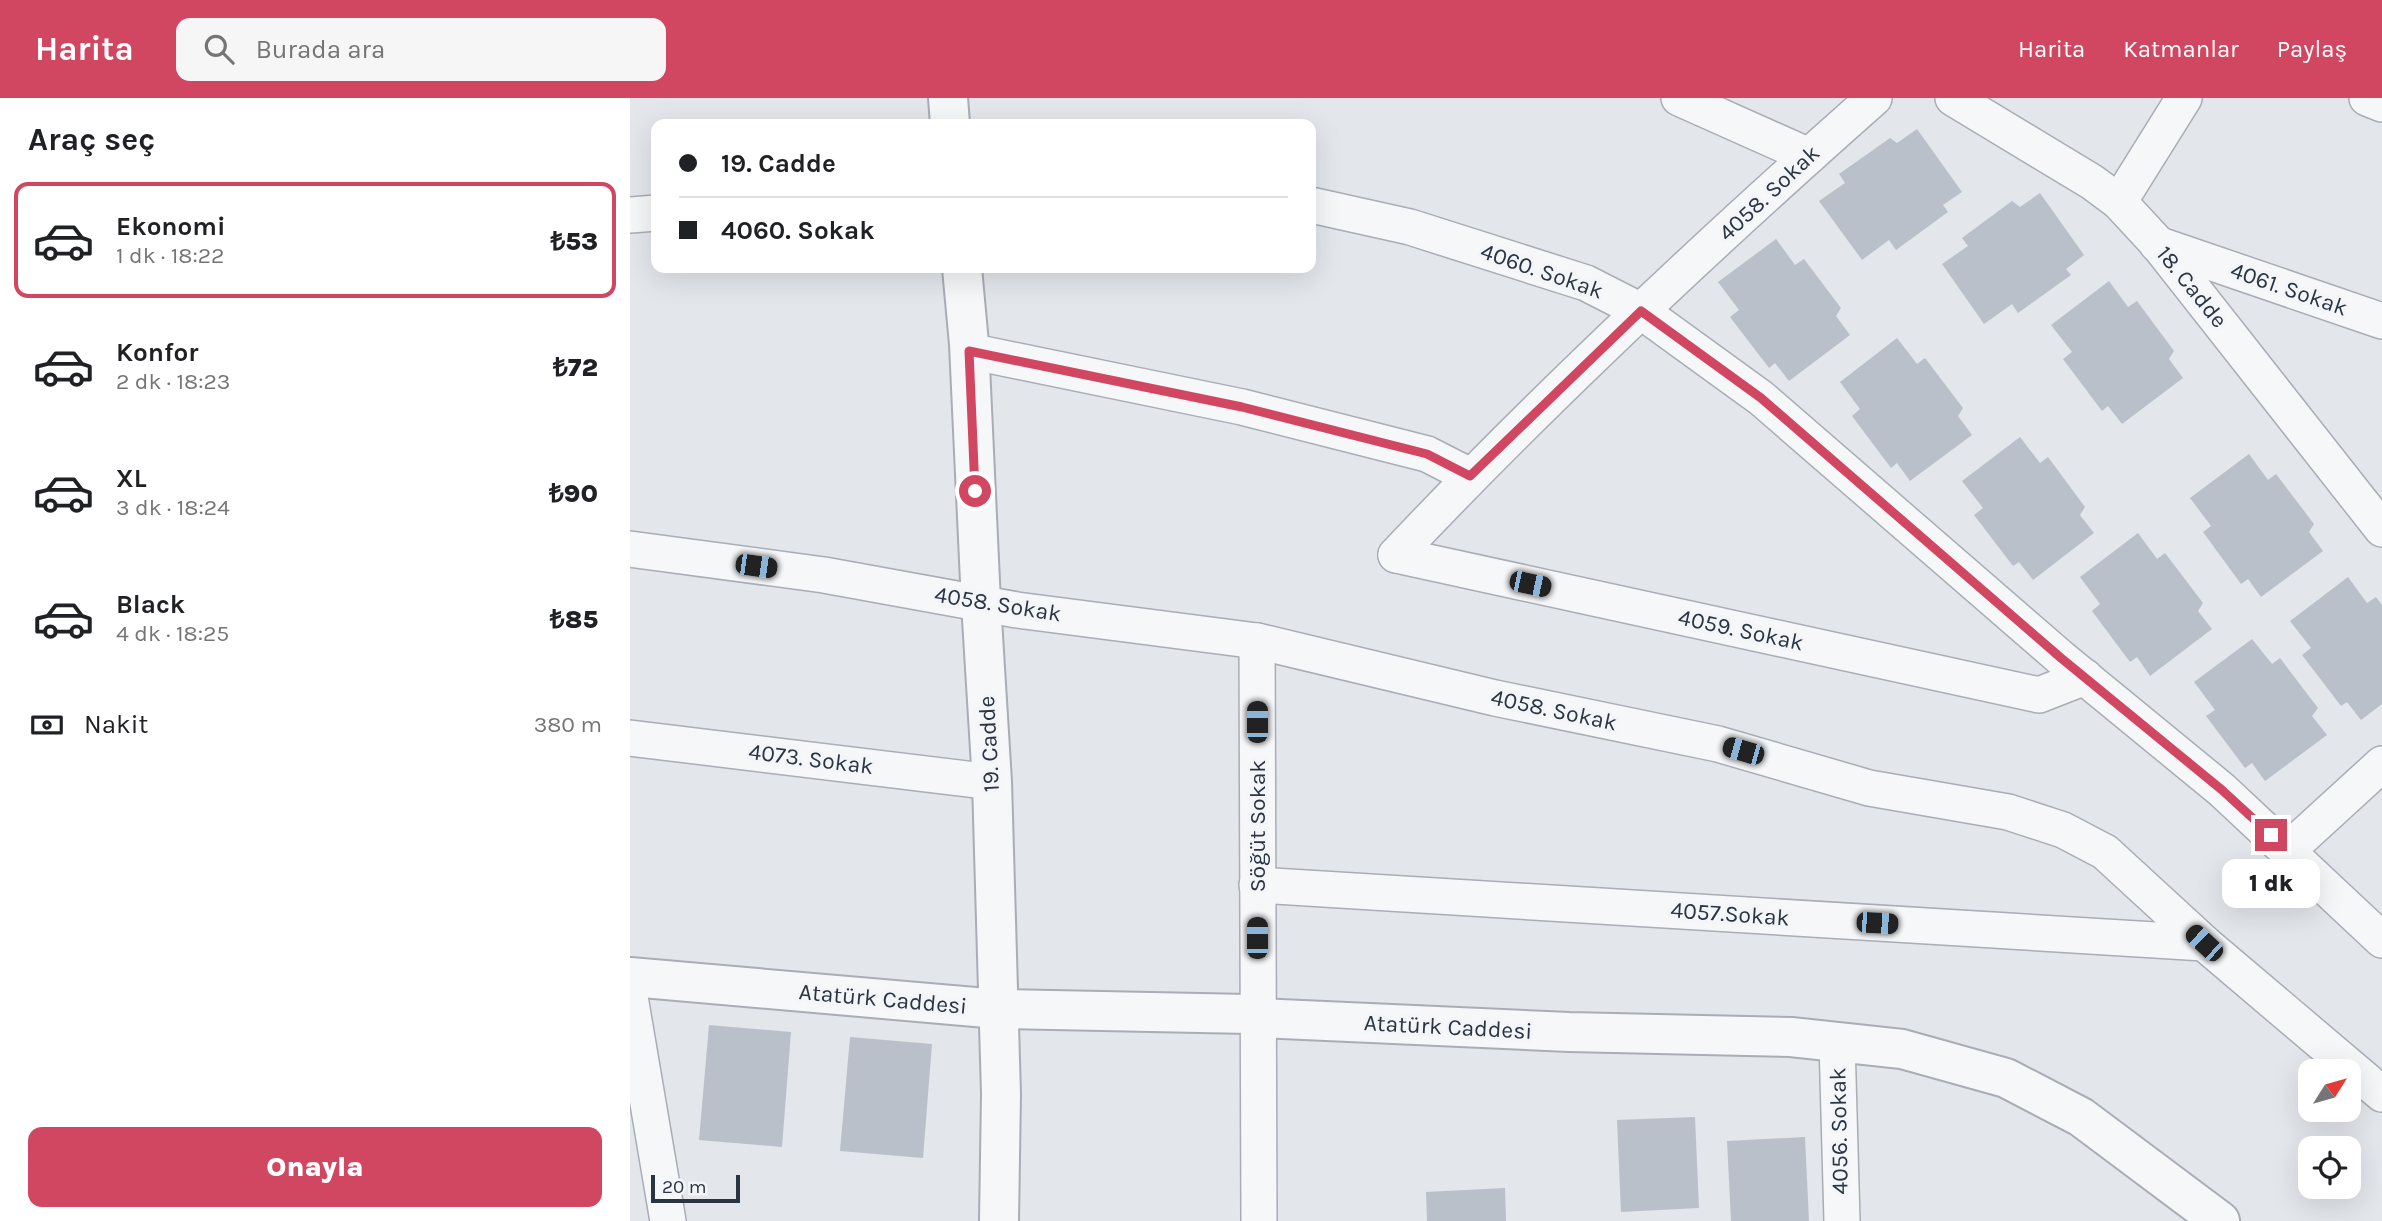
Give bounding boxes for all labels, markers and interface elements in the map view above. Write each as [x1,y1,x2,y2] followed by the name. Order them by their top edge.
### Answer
[176,18,666,81] search box
[35,30,134,68] text: Harita
[200,30,238,68] icon: search
[256,34,385,65] text: Burada ara
[2018,35,2085,63] text: Harita
[2123,35,2239,63] text: Katmanlar
[2277,35,2347,63] text: Paylaş
[28,121,155,158] text: Araç seç
[1713,139,1825,247] street label: 4058. Sokak
[721,148,836,179] text: 19. Cadde
[32,209,95,272] icon: car
[116,211,225,242] text: Ekonomi
[721,215,875,246] text: 4060. Sokak
[550,226,598,257] text: ₺53
[1477,237,1607,305] street label: 4060. Sokak
[2151,241,2233,333] street label: 18. Cadde
[116,242,224,269] text: 1 dk · 18:22
[2227,256,2351,322] street label: 4061. Sokak
[32,335,95,398] icon: car
[116,337,198,368] text: Konfor
[553,352,598,383] text: ₺72
[116,368,230,395] text: 2 dk · 18:23
[32,461,95,524] icon: car
[116,463,147,494] text: XL
[959,475,991,507] route start
[549,478,598,509] text: ₺90
[116,494,230,521] text: 3 dk · 18:24
[734,553,779,579] car
[1508,569,1553,599] car
[933,581,1063,627] street label: 4058. Sokak
[32,587,95,650] icon: car
[116,589,185,620] text: Black
[550,604,598,635] text: ₺85
[1676,604,1806,656] street label: 4059. Sokak
[116,620,229,647] text: 4 dk · 18:25
[1488,683,1620,737] street label: 4058. Sokak
[973,695,1005,793] street label: 19. Cadde
[1247,701,1268,743] car
[28,706,66,744] icon: cash
[84,709,148,740] text: Nakit
[534,711,602,738] text: 380 m
[1720,735,1767,767] car
[747,738,875,780] street label: 4073. Sokak
[1244,760,1271,892] street label: Söğüt Sokak
[2255,819,2287,851] route end
[2222,860,2320,908] callout: 1 dk
[2249,870,2293,897] text: 1 dk
[1669,896,1791,932] street label: 4057.Sokak
[1856,911,1899,935] car
[1247,917,1268,959] car
[2182,921,2227,965] car
[798,978,968,1020] street label: Atatürk Caddesi
[1363,1009,1533,1045] street label: Atatürk Caddesi
[2298,1059,2361,1122] north arrow
[2298,1059,2361,1199] map controls
[1824,1067,1854,1195] street label: 4056. Sokak
[28,1127,602,1207] button: Onayla
[2298,1136,2361,1199] button: locate
[651,1172,740,1204] scale bar
[662,1176,707,1198] text: 20 m

